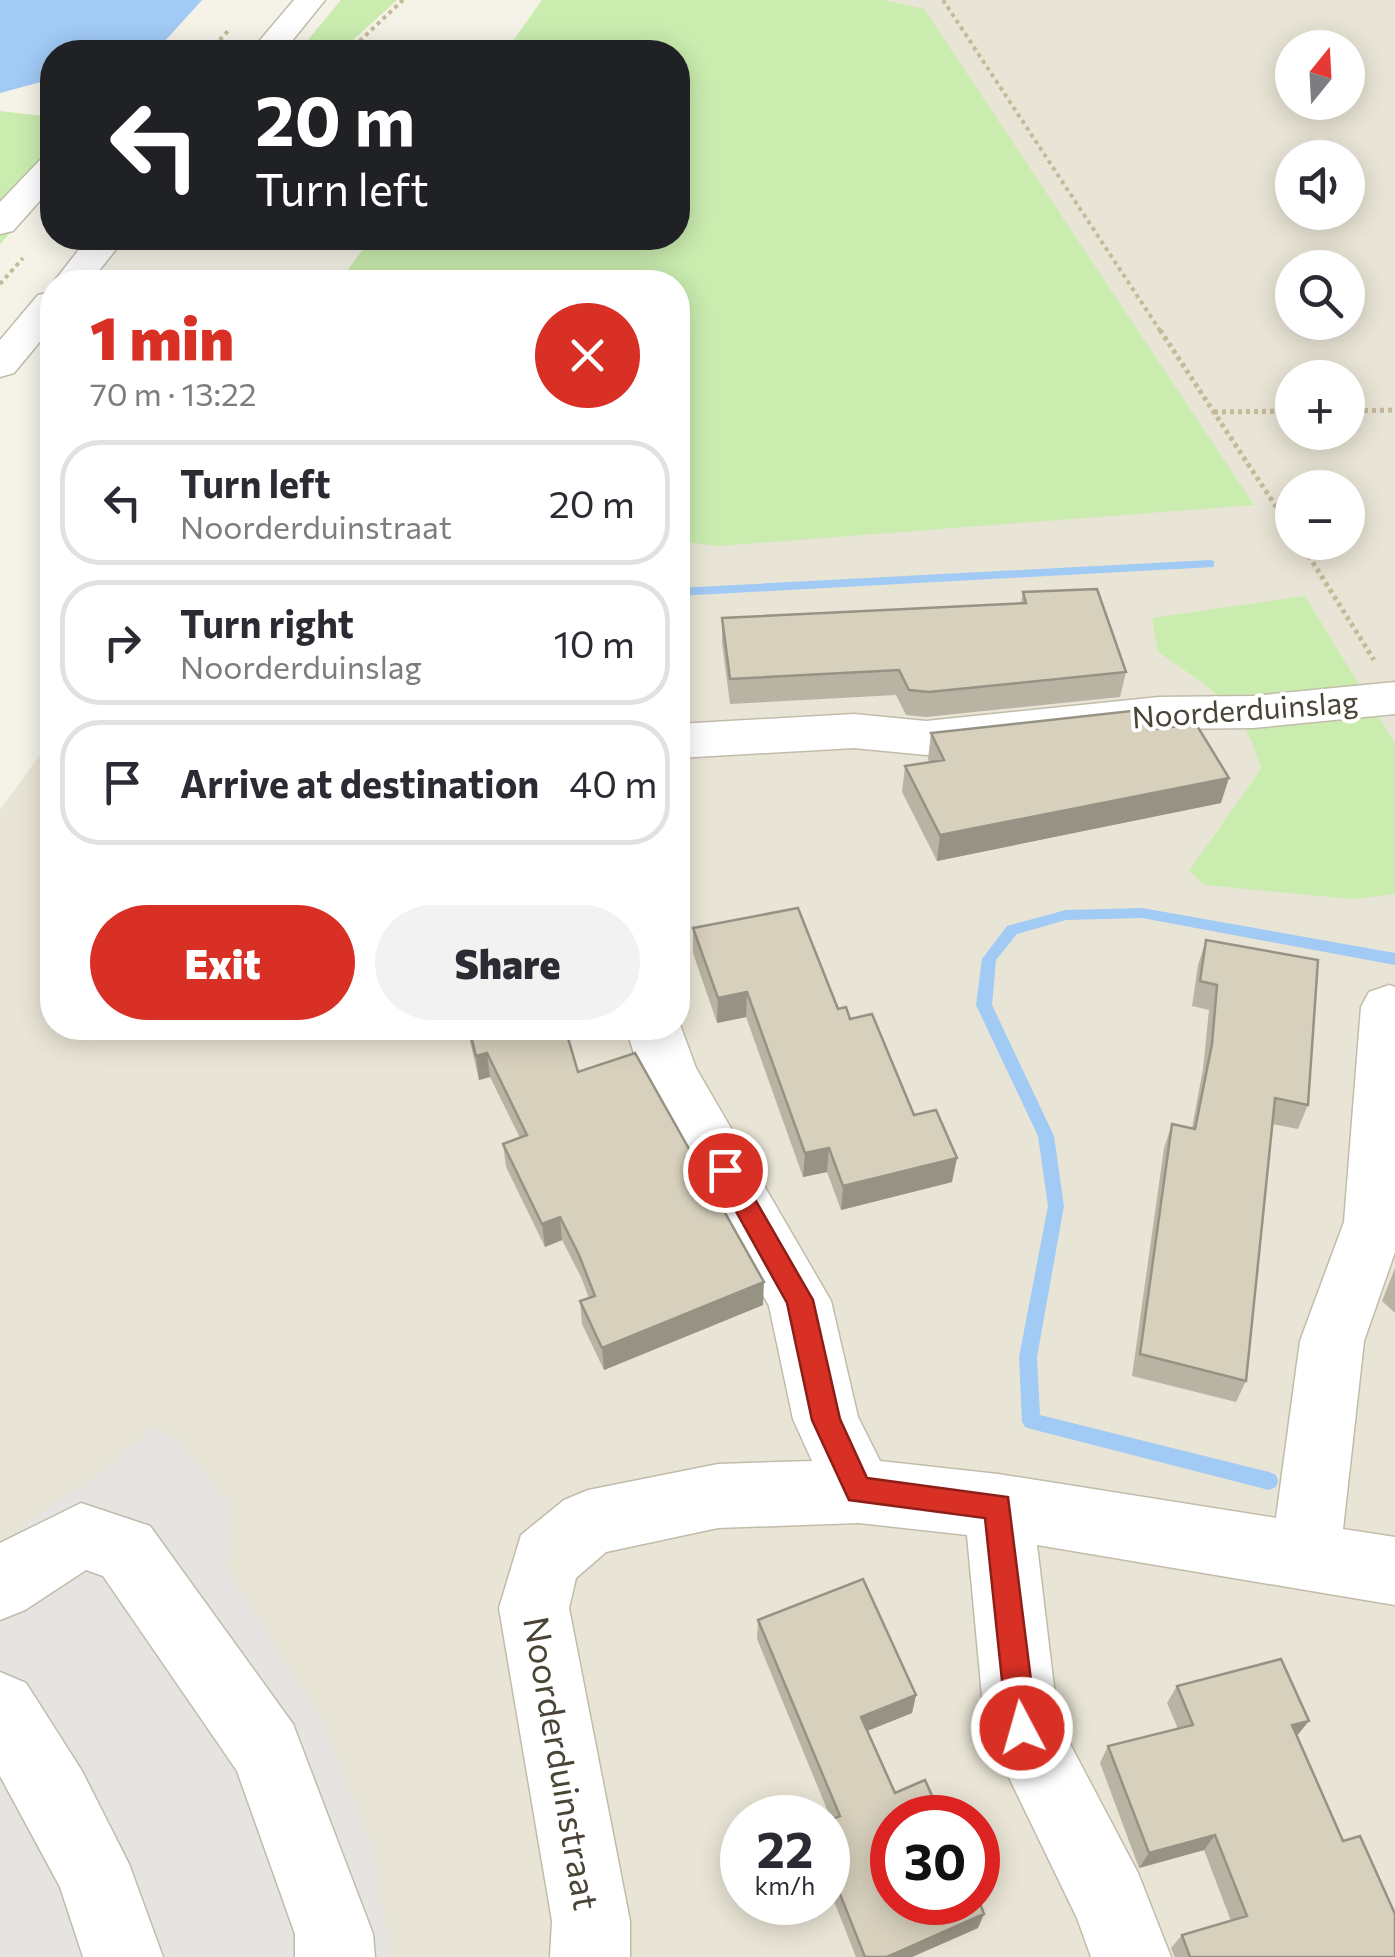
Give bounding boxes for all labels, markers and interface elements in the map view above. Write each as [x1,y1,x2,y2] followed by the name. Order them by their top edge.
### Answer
[1275,30,1365,120] north arrow
[1275,30,1365,560] map controls
[255,75,415,160] text: 20 m
[90,80,220,210] icon: left
[1275,140,1365,230] button: sound
[255,160,429,215] text: Turn left
[1275,250,1365,340] button: search
[90,299,234,372] text: 1 min
[535,303,640,408] button: close
[1275,360,1365,450] button: +
[90,373,257,413] text: 70 m · 13:22
[180,459,331,506] text: Turn left
[1275,470,1365,560] button: −
[95,475,150,530] icon: left
[549,479,635,526] text: 20 m
[180,506,452,546] text: Noorderduinstraat
[180,599,354,646] text: Turn right
[95,615,150,670] icon: right
[554,619,635,666] text: 10 m
[180,646,422,686] text: Noorderduinslag
[1131,682,1359,734] street label: Noorderduinslag
[95,755,150,810] icon: arrive
[180,759,539,806] text: Arrive at destination
[569,759,657,806] text: 40 m
[90,905,355,1020] button: Exit
[375,905,640,1020] button: Share
[683,1128,768,1213] pin
[698,1143,753,1198] icon: arrive
[516,1613,610,1913] street label: Noorderduinstraat
[970,1676,1074,1780] position arrow
[870,1795,1000,1925] speed limit sign: 30
[757,1817,813,1878] text: 22
[755,1870,815,1900] text: km/h

